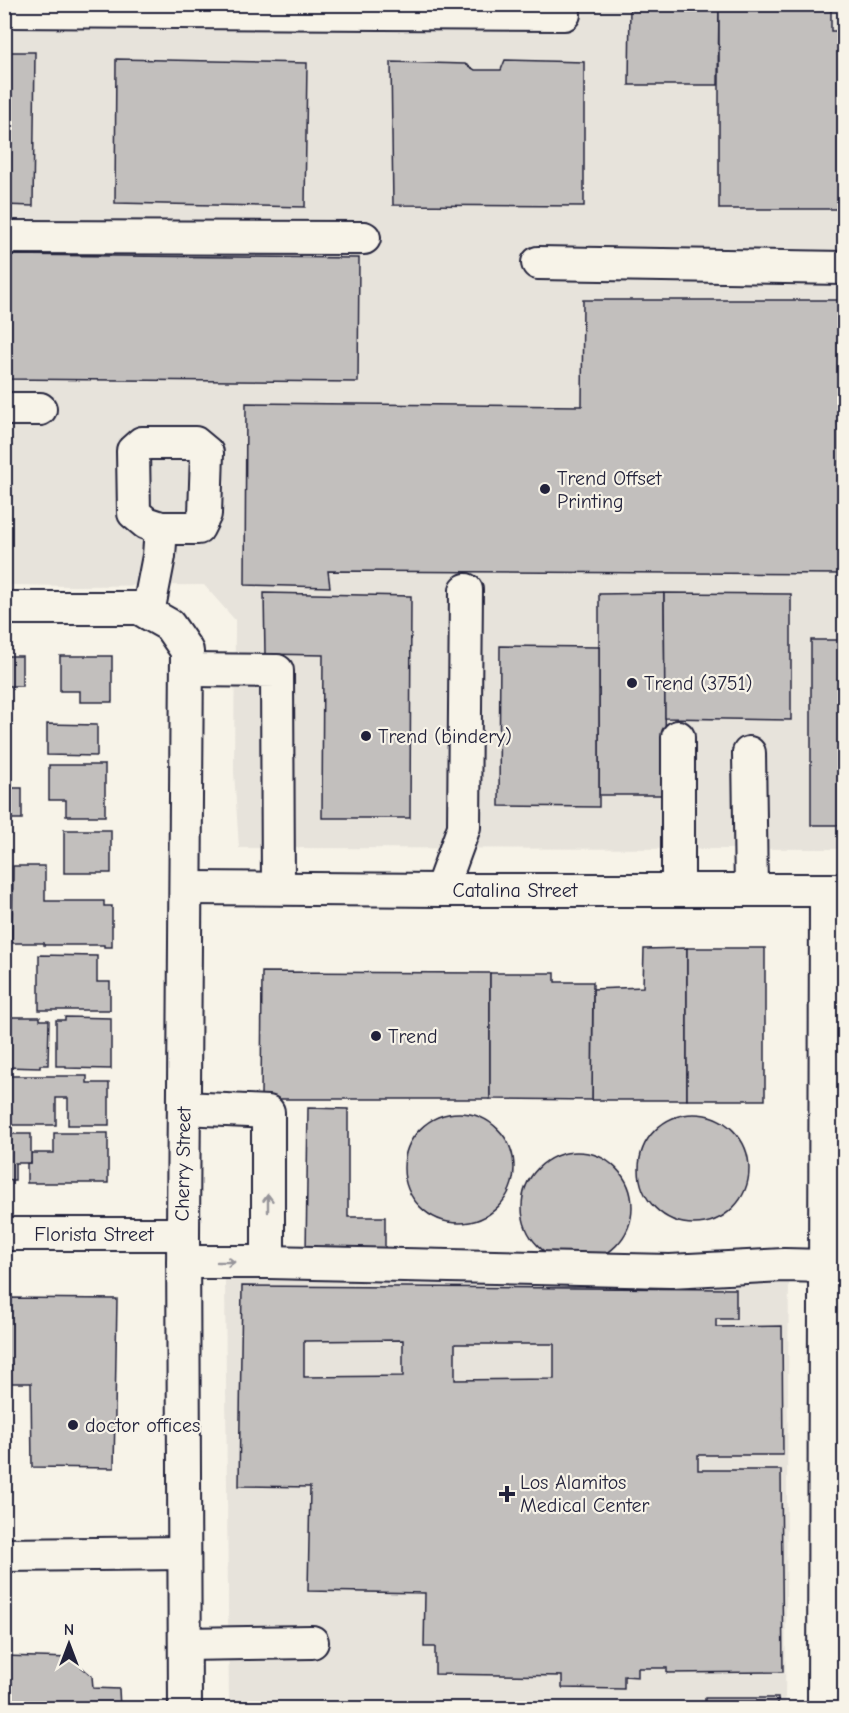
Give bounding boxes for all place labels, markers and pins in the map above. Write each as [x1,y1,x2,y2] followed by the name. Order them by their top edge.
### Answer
[557,467,663,513] place label: Trend Offset Printing
[538,482,552,496] marker: Trend Offset Printing
[644,672,753,695] place label: Trend (3751)
[625,676,639,690] marker: Trend (3751)
[378,725,512,748] place label: Trend (bindery)
[359,729,373,743] marker: Trend (bindery)
[388,1025,438,1048] place label: Trend
[369,1029,383,1043] marker: Trend
[85,1414,200,1437] place label: doctor offices
[66,1418,80,1432] marker: doctor offices
[520,1471,649,1517] place label: Los Alamitos Medical Center
[498,1485,516,1503] marker: Los Alamitos Medical Center

